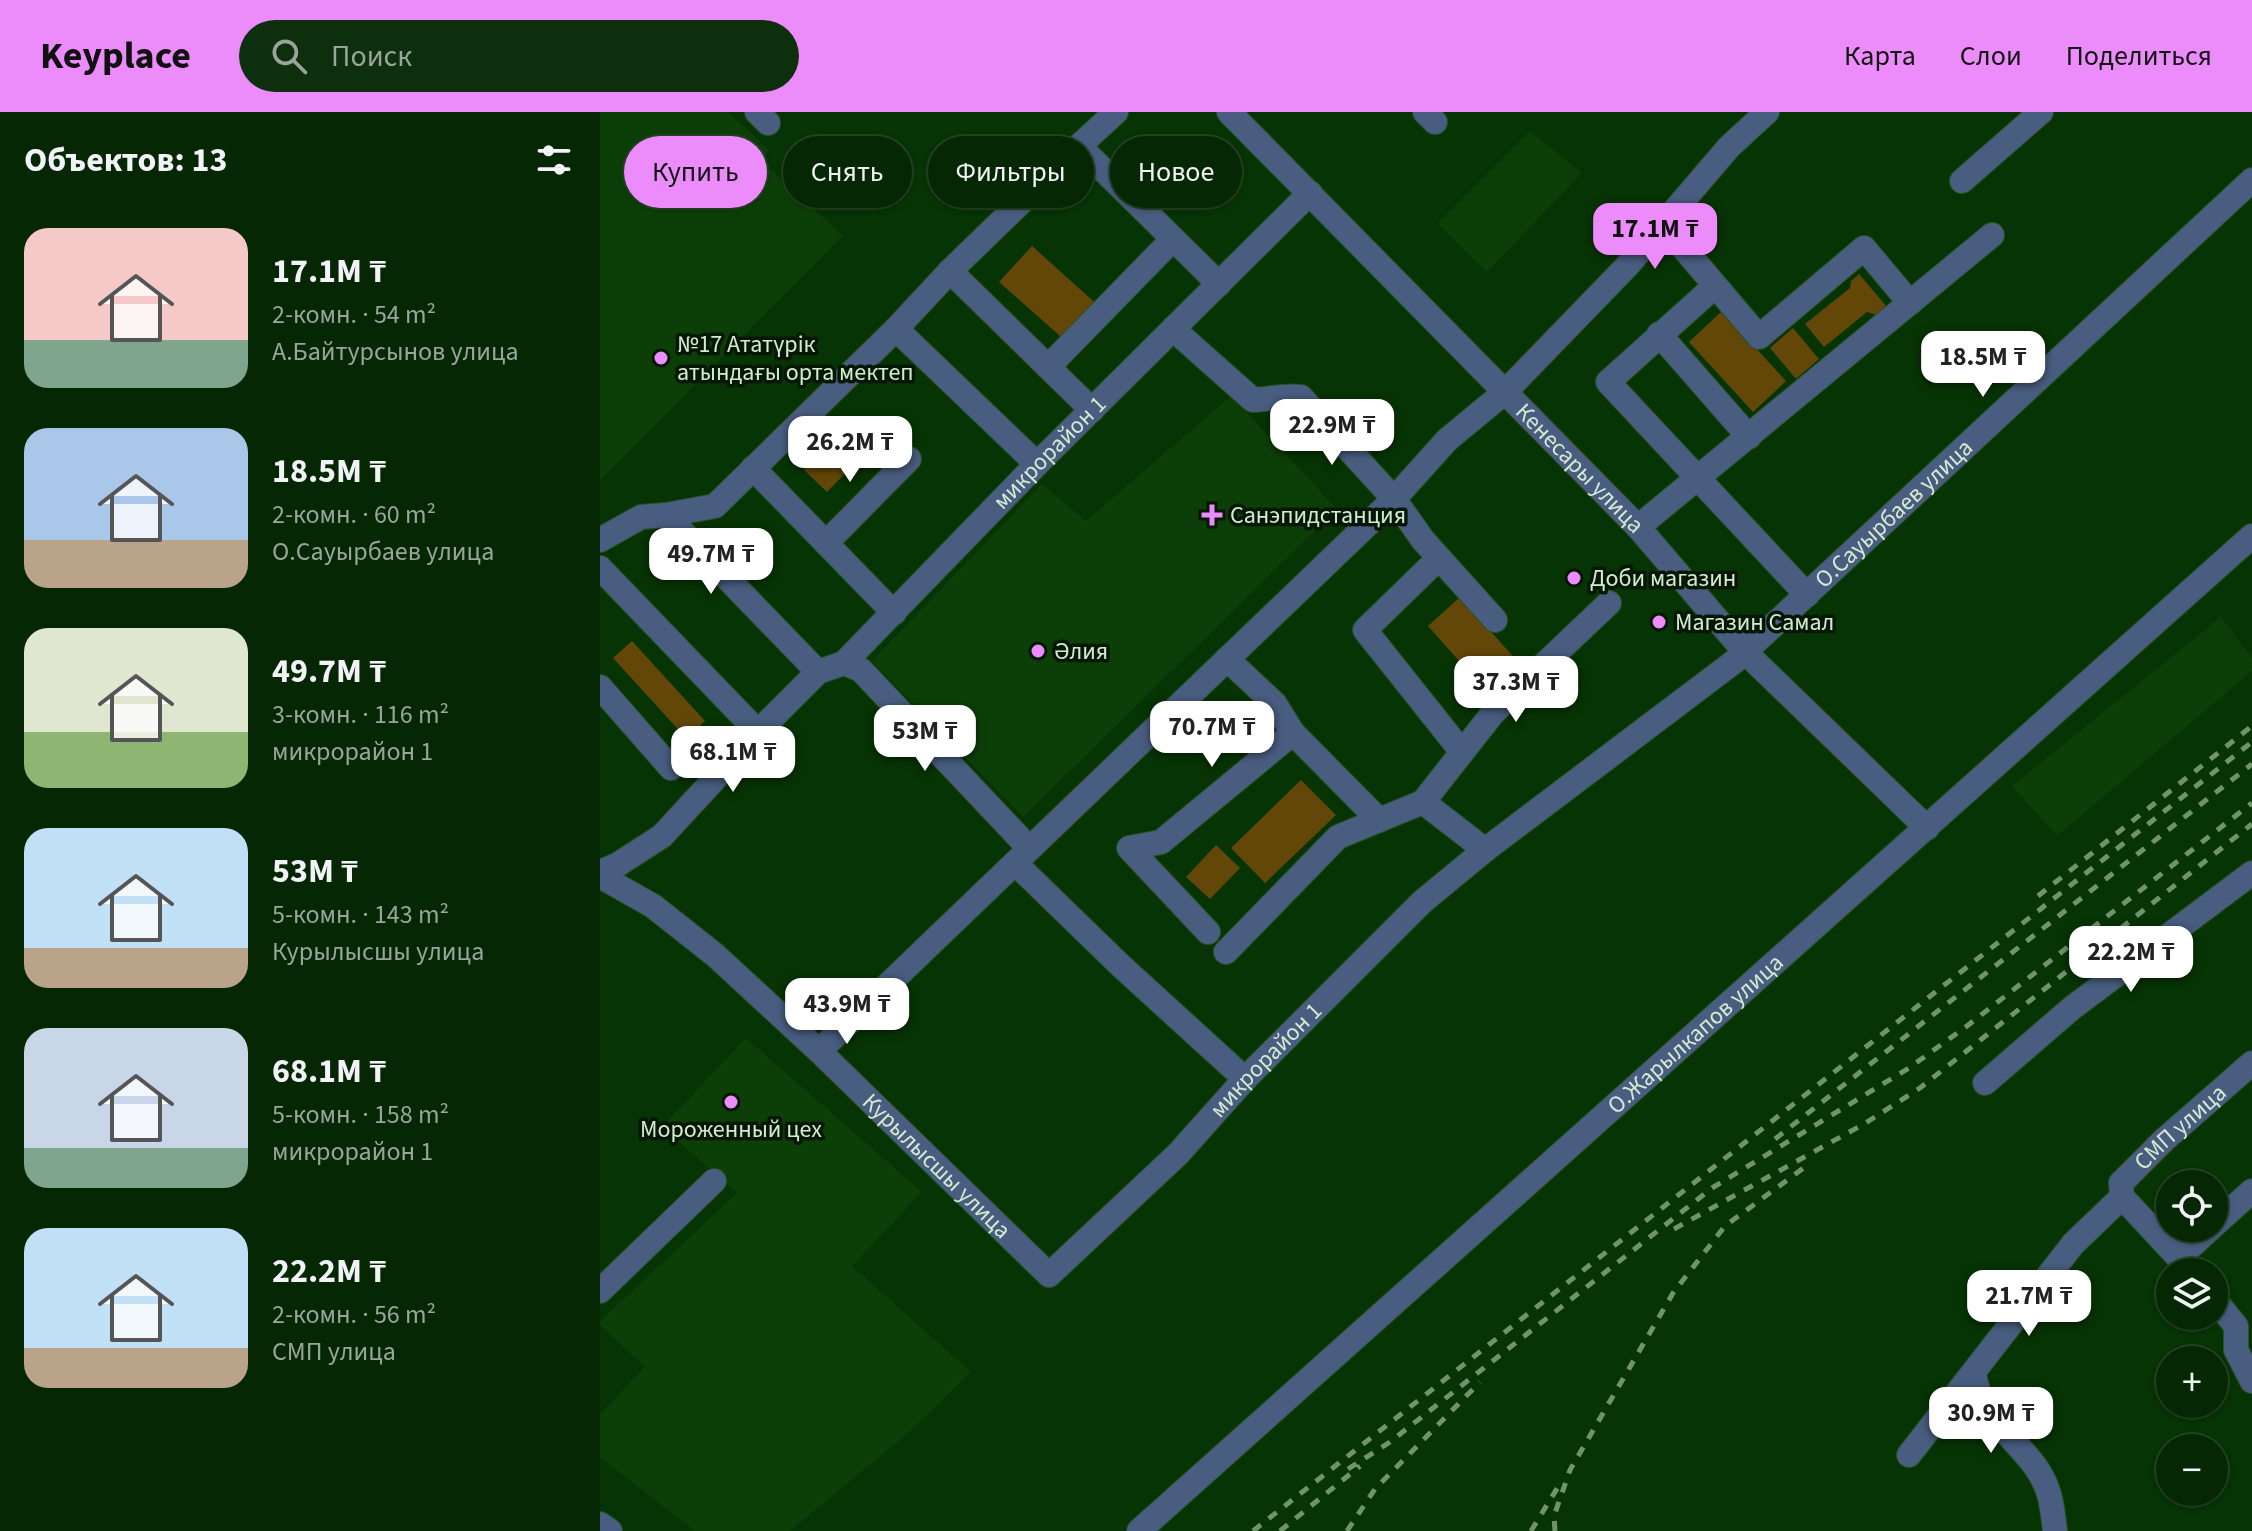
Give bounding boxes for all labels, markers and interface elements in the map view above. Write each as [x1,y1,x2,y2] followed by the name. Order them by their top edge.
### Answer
[239,20,799,92] search box
[40,29,191,83] text: Keyplace
[267,34,311,78] icon: search
[331,35,412,78] text: Поиск
[1844,36,1916,76] text: Карта
[1960,36,2022,76] text: Слои
[2066,36,2212,76] text: Поделиться
[24,136,227,185] text: Объектов: 13
[624,136,767,208] chip: Купить
[783,136,912,208] chip: Снять
[928,136,1094,208] chip: Фильтры
[1110,136,1242,208] chip: Новое
[532,138,576,182] icon: filters
[1581,203,1729,271] pin: 17.1M ₸
[1611,210,1699,247] text: 17.1M ₸
[272,247,387,296] text: 17.1M ₸
[88,260,184,356] icon: home
[272,296,436,333] text: 2-комн. · 54 m²
[677,327,914,390] place label: №17 Ататүрік атындағы орта мектеп
[1909,331,2057,399] pin: 18.5M ₸
[272,333,519,370] text: А.Байтурсынов улица
[1939,338,2027,375] text: 18.5M ₸
[652,349,670,367] marker: №17 Ататүрік атындағы орта мектеп
[984,387,1114,517] street label: микрорайон 1
[1507,395,1653,541] street label: Кенесары улица
[1258,399,1406,467] pin: 22.9M ₸
[1288,406,1376,443] text: 22.9M ₸
[776,416,924,484] pin: 26.2M ₸
[806,423,894,460] text: 26.2M ₸
[1807,431,1981,596] street label: О.Сауырбаев улица
[272,447,387,496] text: 18.5M ₸
[88,460,184,556] icon: home
[272,496,436,533] text: 2-комн. · 60 m²
[1230,498,1406,533] place label: Санэпидстанция
[1201,504,1223,526] marker: Санэпидстанция
[637,528,785,596] pin: 49.7M ₸
[272,533,494,570] text: О.Сауырбаев улица
[667,535,755,572] text: 49.7M ₸
[1590,561,1736,596] place label: Доби магазин
[1565,569,1583,587] marker: Доби магазин
[1675,605,1834,640] place label: Магазин Самал
[1650,613,1668,631] marker: Магазин Самал
[1054,634,1108,669] place label: Әлия
[1029,642,1047,660] marker: Әлия
[272,647,387,696] text: 49.7M ₸
[1442,656,1590,724] pin: 37.3M ₸
[88,660,184,756] icon: home
[1472,663,1560,700] text: 37.3M ₸
[272,696,449,733] text: 3-комн. · 116 m²
[1138,701,1286,769] pin: 70.7M ₸
[869,705,981,773] pin: 53M ₸
[1168,708,1256,745] text: 70.7M ₸
[892,712,958,749] text: 53M ₸
[659,726,807,794] pin: 68.1M ₸
[272,733,433,770] text: микрорайон 1
[689,733,777,770] text: 68.1M ₸
[272,847,359,896] text: 53M ₸
[88,860,184,956] icon: home
[272,896,449,933] text: 5-комн. · 143 m²
[2057,926,2205,994] pin: 22.2M ₸
[272,933,484,970] text: Курылысшы улица
[2087,933,2175,970] text: 22.2M ₸
[1599,945,1791,1122] street label: О.Жарылкапов улица
[773,978,921,1046] pin: 43.9M ₸
[803,985,891,1022] text: 43.9M ₸
[1201,994,1330,1125] street label: микрорайон 1
[272,1047,387,1096] text: 68.1M ₸
[88,1060,184,1156] icon: home
[2126,1076,2234,1178] street label: СМП улица
[854,1085,1019,1247] street label: Курылысшы улица
[722,1093,740,1111] marker: Мороженный цех
[272,1096,449,1133] text: 5-комн. · 158 m²
[640,1112,822,1147] place label: Мороженный цех
[272,1133,433,1170] text: микрорайон 1
[2156,1170,2228,1506] map controls
[2156,1170,2228,1242] button: locate
[272,1247,387,1296] text: 22.2M ₸
[2156,1258,2228,1330] button: layers
[88,1260,184,1356] icon: home
[1955,1270,2103,1338] pin: 21.7M ₸
[1985,1277,2073,1314] text: 21.7M ₸
[272,1296,436,1333] text: 2-комн. · 56 m²
[272,1333,396,1370] text: СМП улица
[2156,1346,2228,1418] button: +
[1917,1387,2065,1455] pin: 30.9M ₸
[1947,1394,2035,1431] text: 30.9M ₸
[2156,1434,2228,1506] button: −

